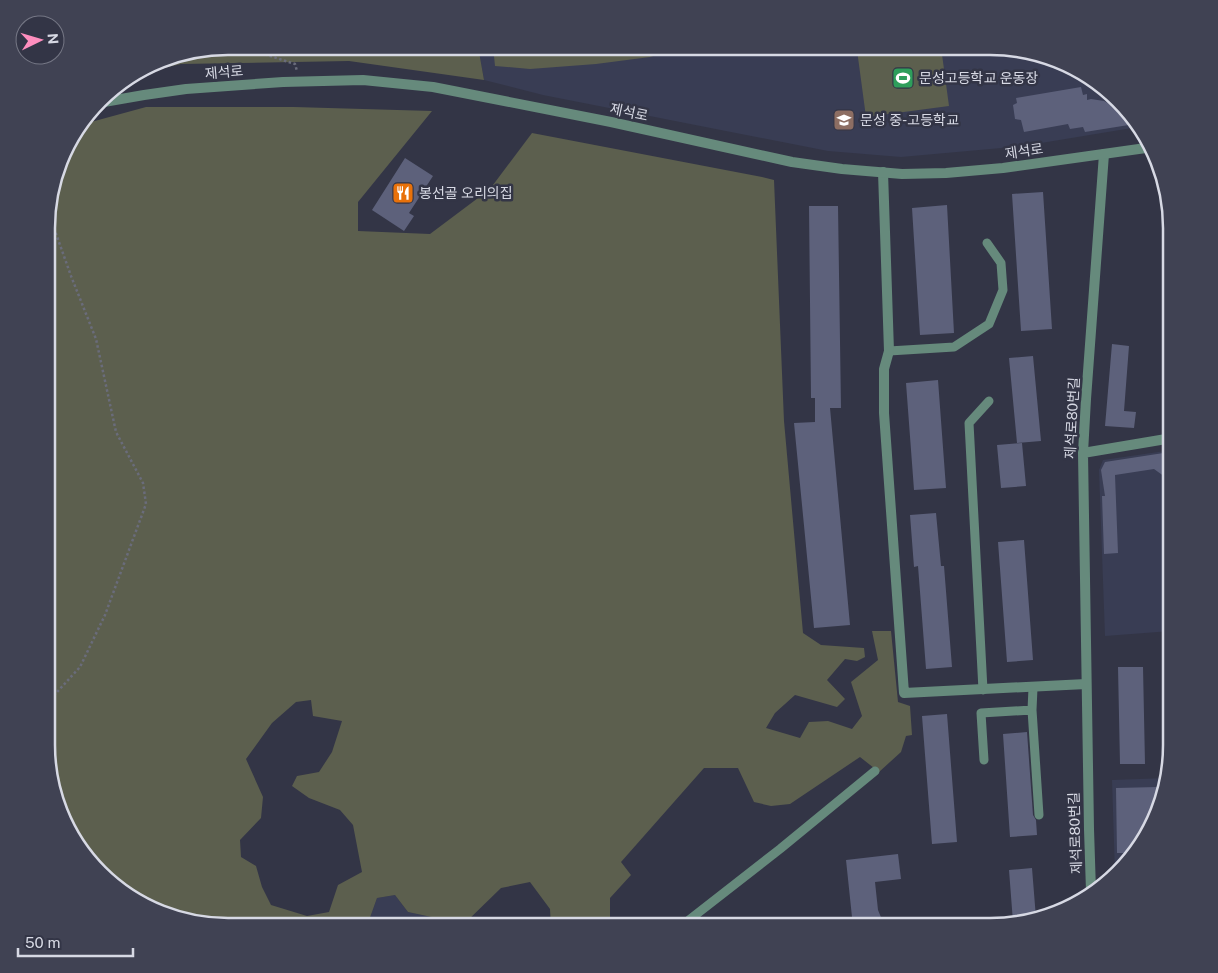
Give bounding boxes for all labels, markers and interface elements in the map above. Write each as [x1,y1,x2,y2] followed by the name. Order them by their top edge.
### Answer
[15,15,65,65] north arrow
[45,33,61,45] text: N
[204,62,244,82] street label: 제석로
[891,66,915,90] sports icon: 문성고등학교 운동장
[919,70,1038,86] place label: 문성고등학교 운동장
[608,100,650,124] street label: 제석로
[832,108,856,132] school or university icon: 문성 중-고등학교
[860,112,959,128] place label: 문성 중-고등학교
[1004,140,1044,162] street label: 제석로
[391,181,415,205] restaurant icon: 봉선골 오리의집
[419,185,513,201] place label: 봉선골 오리의집
[1062,377,1082,459] street label: 제석로80번길
[1066,792,1084,874] street label: 제석로80번길
[18,926,132,958] scale bar
[25,934,60,951] text: 50 m

